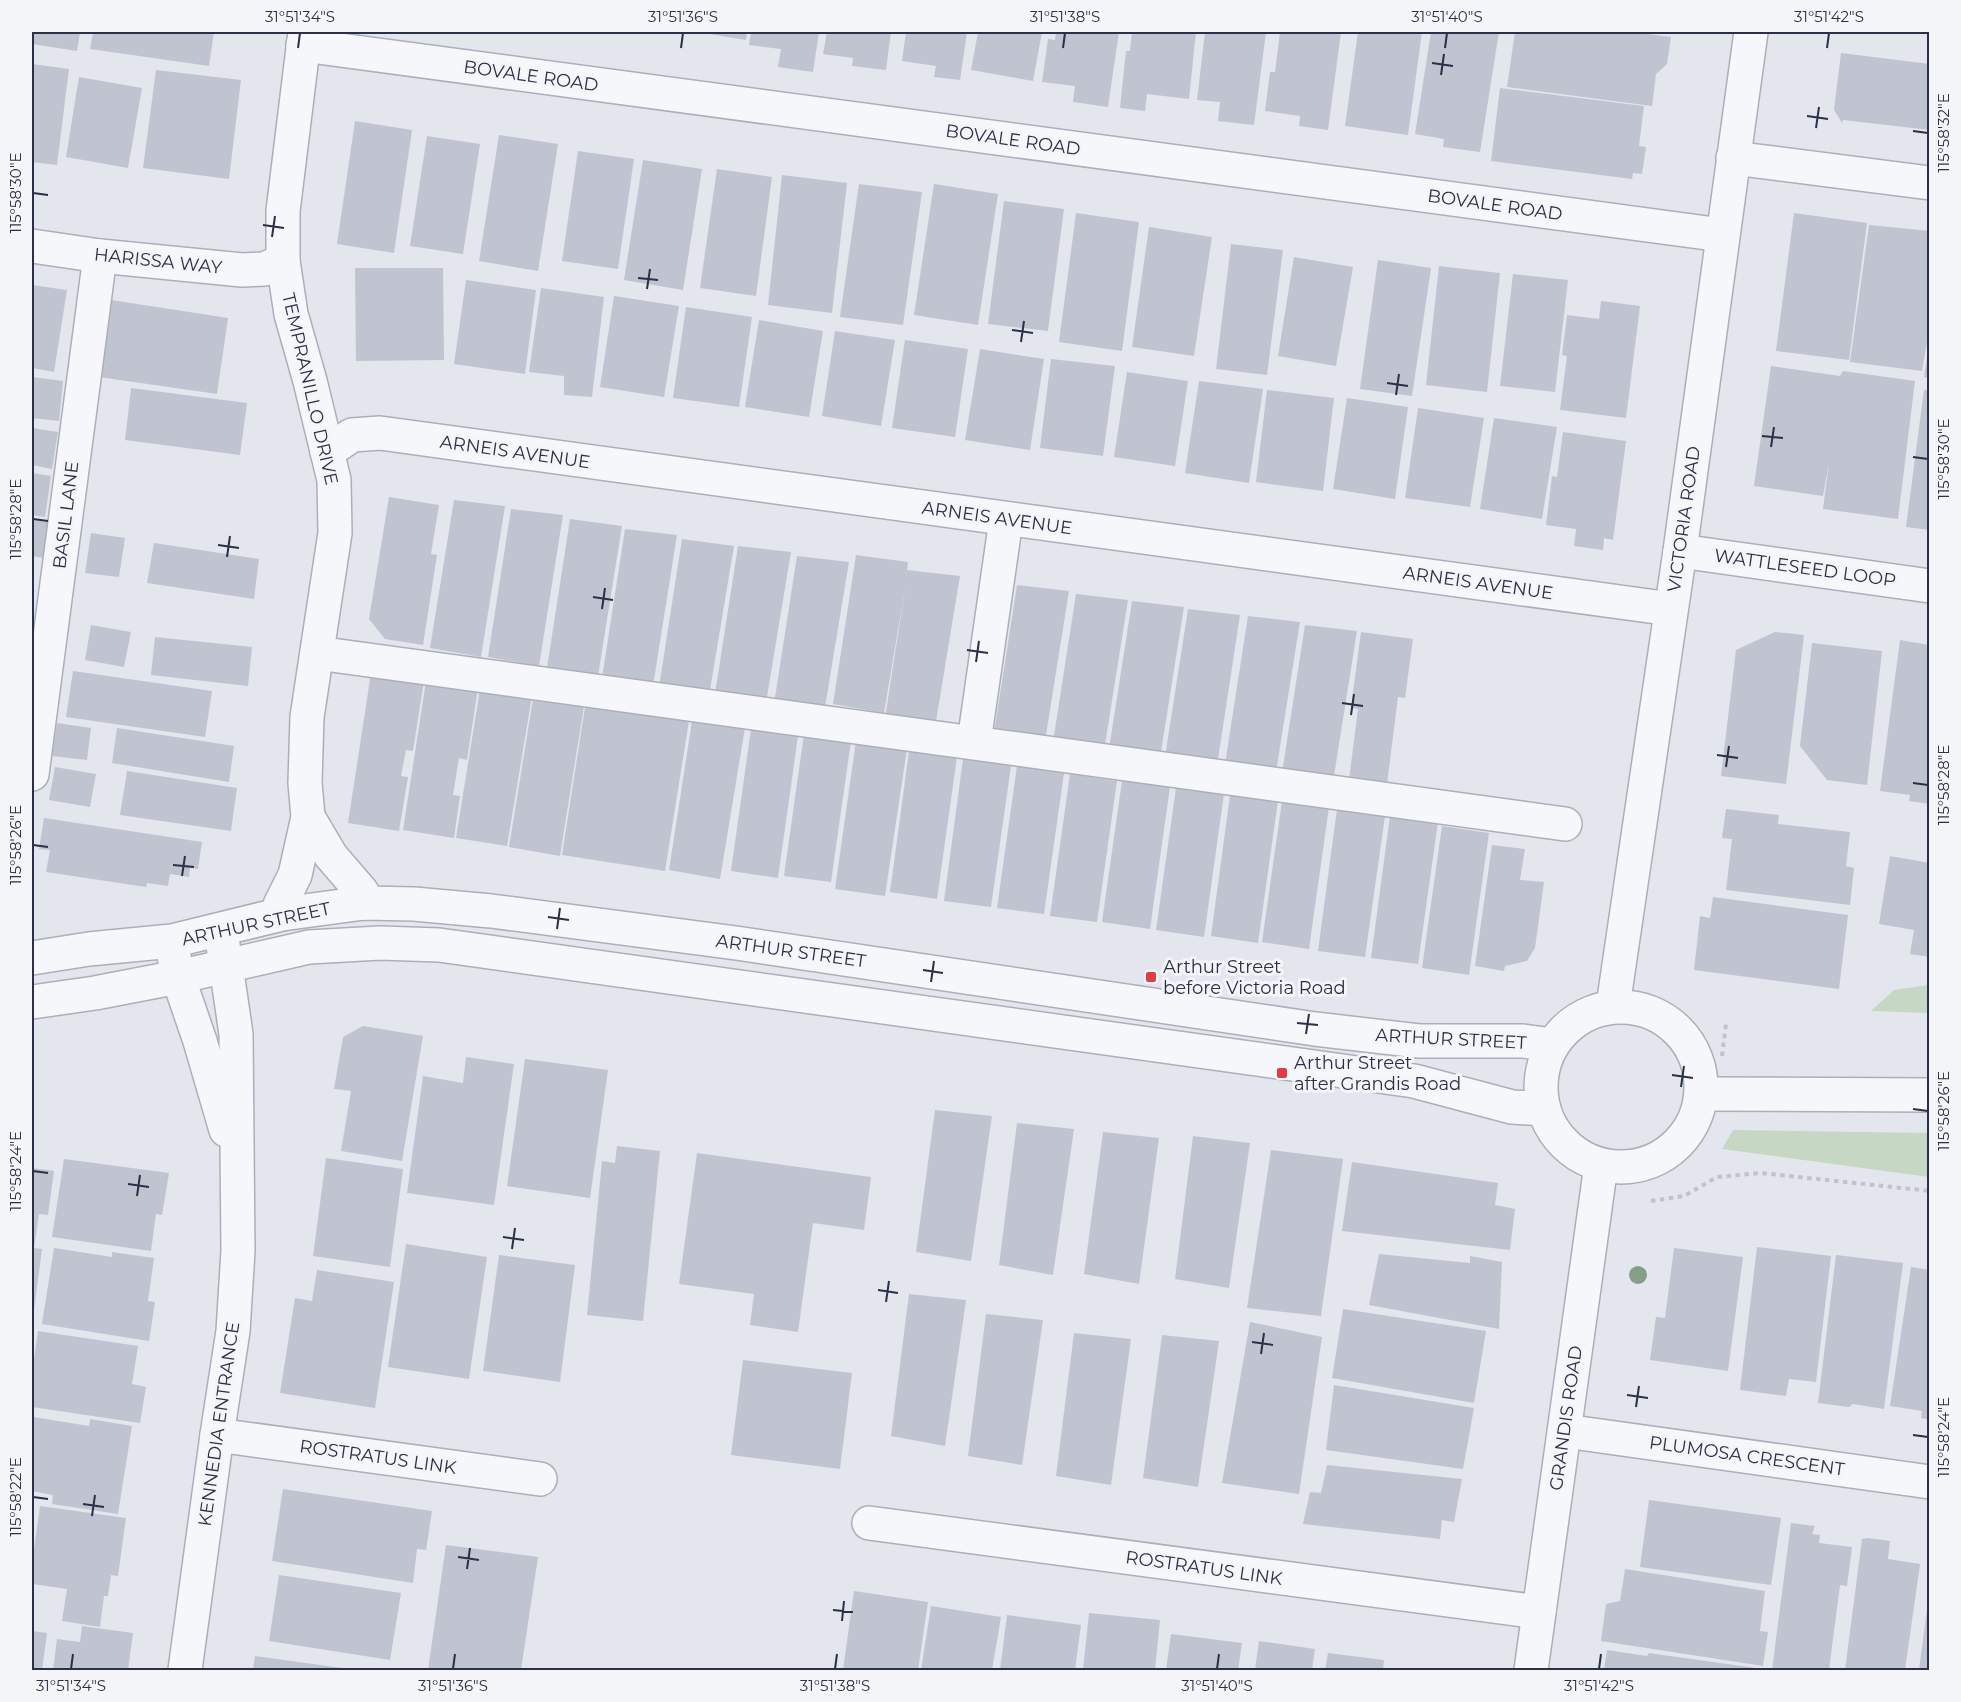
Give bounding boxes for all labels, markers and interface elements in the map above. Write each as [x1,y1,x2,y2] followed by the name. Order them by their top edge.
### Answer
[265,7,335,26] text: 31°51'34"S
[648,7,718,26] text: 31°51'36"S
[1030,7,1100,26] text: 31°51'38"S
[1411,7,1483,26] text: 31°51'40"S
[1794,7,1864,26] text: 31°51'42"S
[462,56,600,96] street label: BOVALE ROAD
[1934,93,1953,173] text: 115°58'32"E
[944,120,1082,160] street label: BOVALE ROAD
[6,152,25,234] text: 115°58'30"E
[1426,185,1564,225] street label: BOVALE ROAD
[93,243,224,279] street label: HARISSA WAY
[277,291,343,487] street label: TEMPRANILLO DRIVE
[1934,418,1953,500] text: 115°58'30"E
[439,431,591,473] street label: ARNEIS AVENUE
[1663,445,1705,593] street label: VICTORIA ROAD
[48,460,84,570] street label: BASIL LANE
[6,479,25,559] text: 115°58'28"E
[921,497,1073,539] street label: ARNEIS AVENUE
[1713,544,1897,592] street label: WATTLESEED LOOP
[1402,562,1554,604] street label: ARNEIS AVENUE
[1934,745,1953,825] text: 115°58'28"E
[6,805,25,885] text: 115°58'26"E
[180,897,333,950] street label: ARTHUR STREET
[715,930,868,973] street label: ARTHUR STREET
[1163,956,1346,999] place label: Arthur Street before Victoria Road
[1144,970,1158,984] marker: Arthur Street before Victoria Road
[1375,1024,1528,1054] street label: ARTHUR STREET
[1294,1052,1461,1095] place label: Arthur Street after Grandis Road
[1275,1066,1289,1080] marker: Arthur Street after Grandis Road
[1934,1071,1953,1151] text: 115°58'26"E
[6,1131,25,1211] text: 115°58'24"E
[194,1320,244,1528] street label: KENNEDIA ENTRANCE
[1545,1344,1587,1492] street label: GRANDIS ROAD
[1934,1397,1953,1477] text: 115°58'24"E
[1648,1431,1847,1481] street label: PLUMOSA CRESCENT
[298,1435,458,1479] street label: ROSTRATUS LINK
[6,1457,25,1537] text: 115°58'22"E
[1124,1546,1284,1590] street label: ROSTRATUS LINK
[36,1676,106,1695] text: 31°51'34"S
[418,1676,488,1695] text: 31°51'36"S
[800,1676,870,1695] text: 31°51'38"S
[1181,1676,1253,1695] text: 31°51'40"S
[1564,1676,1634,1695] text: 31°51'42"S

